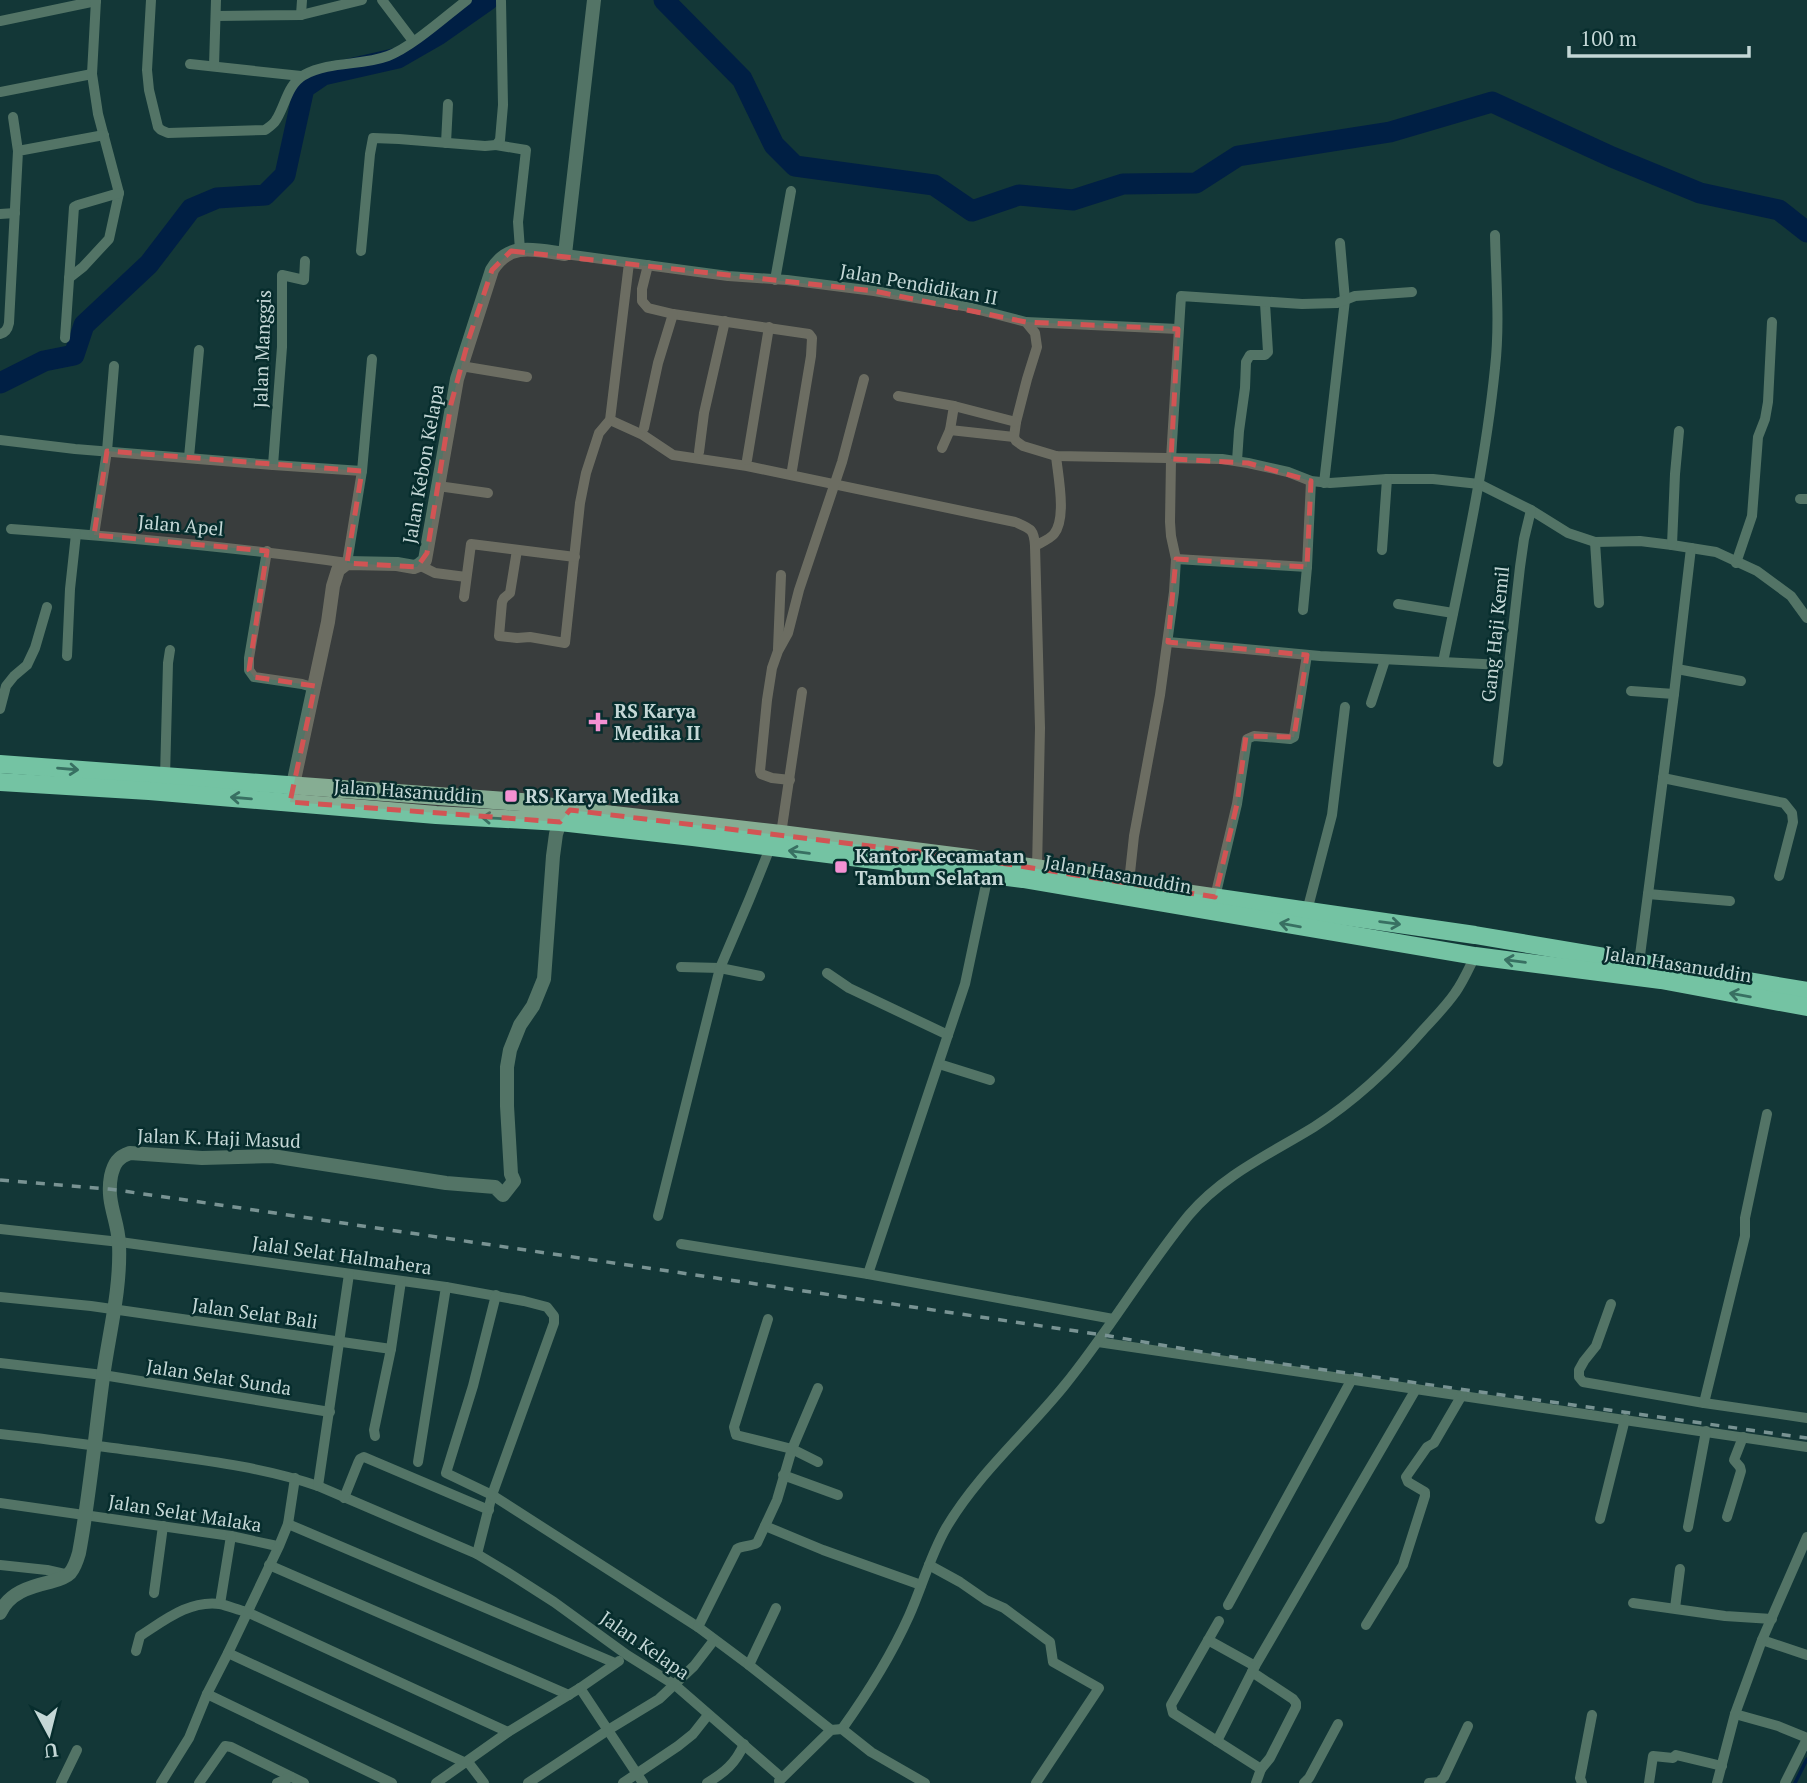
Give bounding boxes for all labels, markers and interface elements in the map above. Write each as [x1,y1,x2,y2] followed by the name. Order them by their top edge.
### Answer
[1569,14,1749,58] scale bar
[1580,24,1637,52] text: 100 m
[838,257,1000,310] street label: Jalan Pendidikan II
[247,289,276,409] street label: Jalan Manggis
[396,382,449,546] street label: Jalan Kebon Kelapa
[137,508,225,541] street label: Jalan Apel
[1475,565,1514,703] street label: Gang Haji Kemil
[614,698,701,745] place label: RS Karya Medika II
[588,712,608,732] marker: RS Karya Medika II
[56,763,79,776] one-way arrow
[333,773,483,808] street label: Jalan Hasanuddin
[525,783,680,808] place label: RS Karya Medika
[503,788,519,804] marker: RS Karya Medika
[230,791,253,804] one-way arrow
[481,811,504,824] one-way arrow
[855,843,1025,890] place label: Kantor Kecamatan Tambun Selatan
[788,845,811,858] one-way arrow
[1043,848,1194,899] street label: Jalan Hasanuddin
[833,859,849,875] marker: Kantor Kecamatan Tambun Selatan
[1378,917,1401,930] one-way arrow
[1280,918,1302,931] one-way arrow
[1603,940,1754,987] street label: Jalan Hasanuddin
[1504,955,1527,968] one-way arrow
[1729,988,1752,1001] one-way arrow
[137,1122,302,1153] street label: Jalan K. Haji Masud
[251,1230,434,1280] street label: Jalal Selat Halmahera
[191,1291,320,1334] street label: Jalan Selat Bali
[145,1353,294,1400] street label: Jalan Selat Sunda
[107,1488,264,1537] street label: Jalan Selat Malaka
[596,1605,695,1685] street label: Jalan Kelapa
[14,1699,84,1769] north arrow
[42,1738,59,1765] text: U

